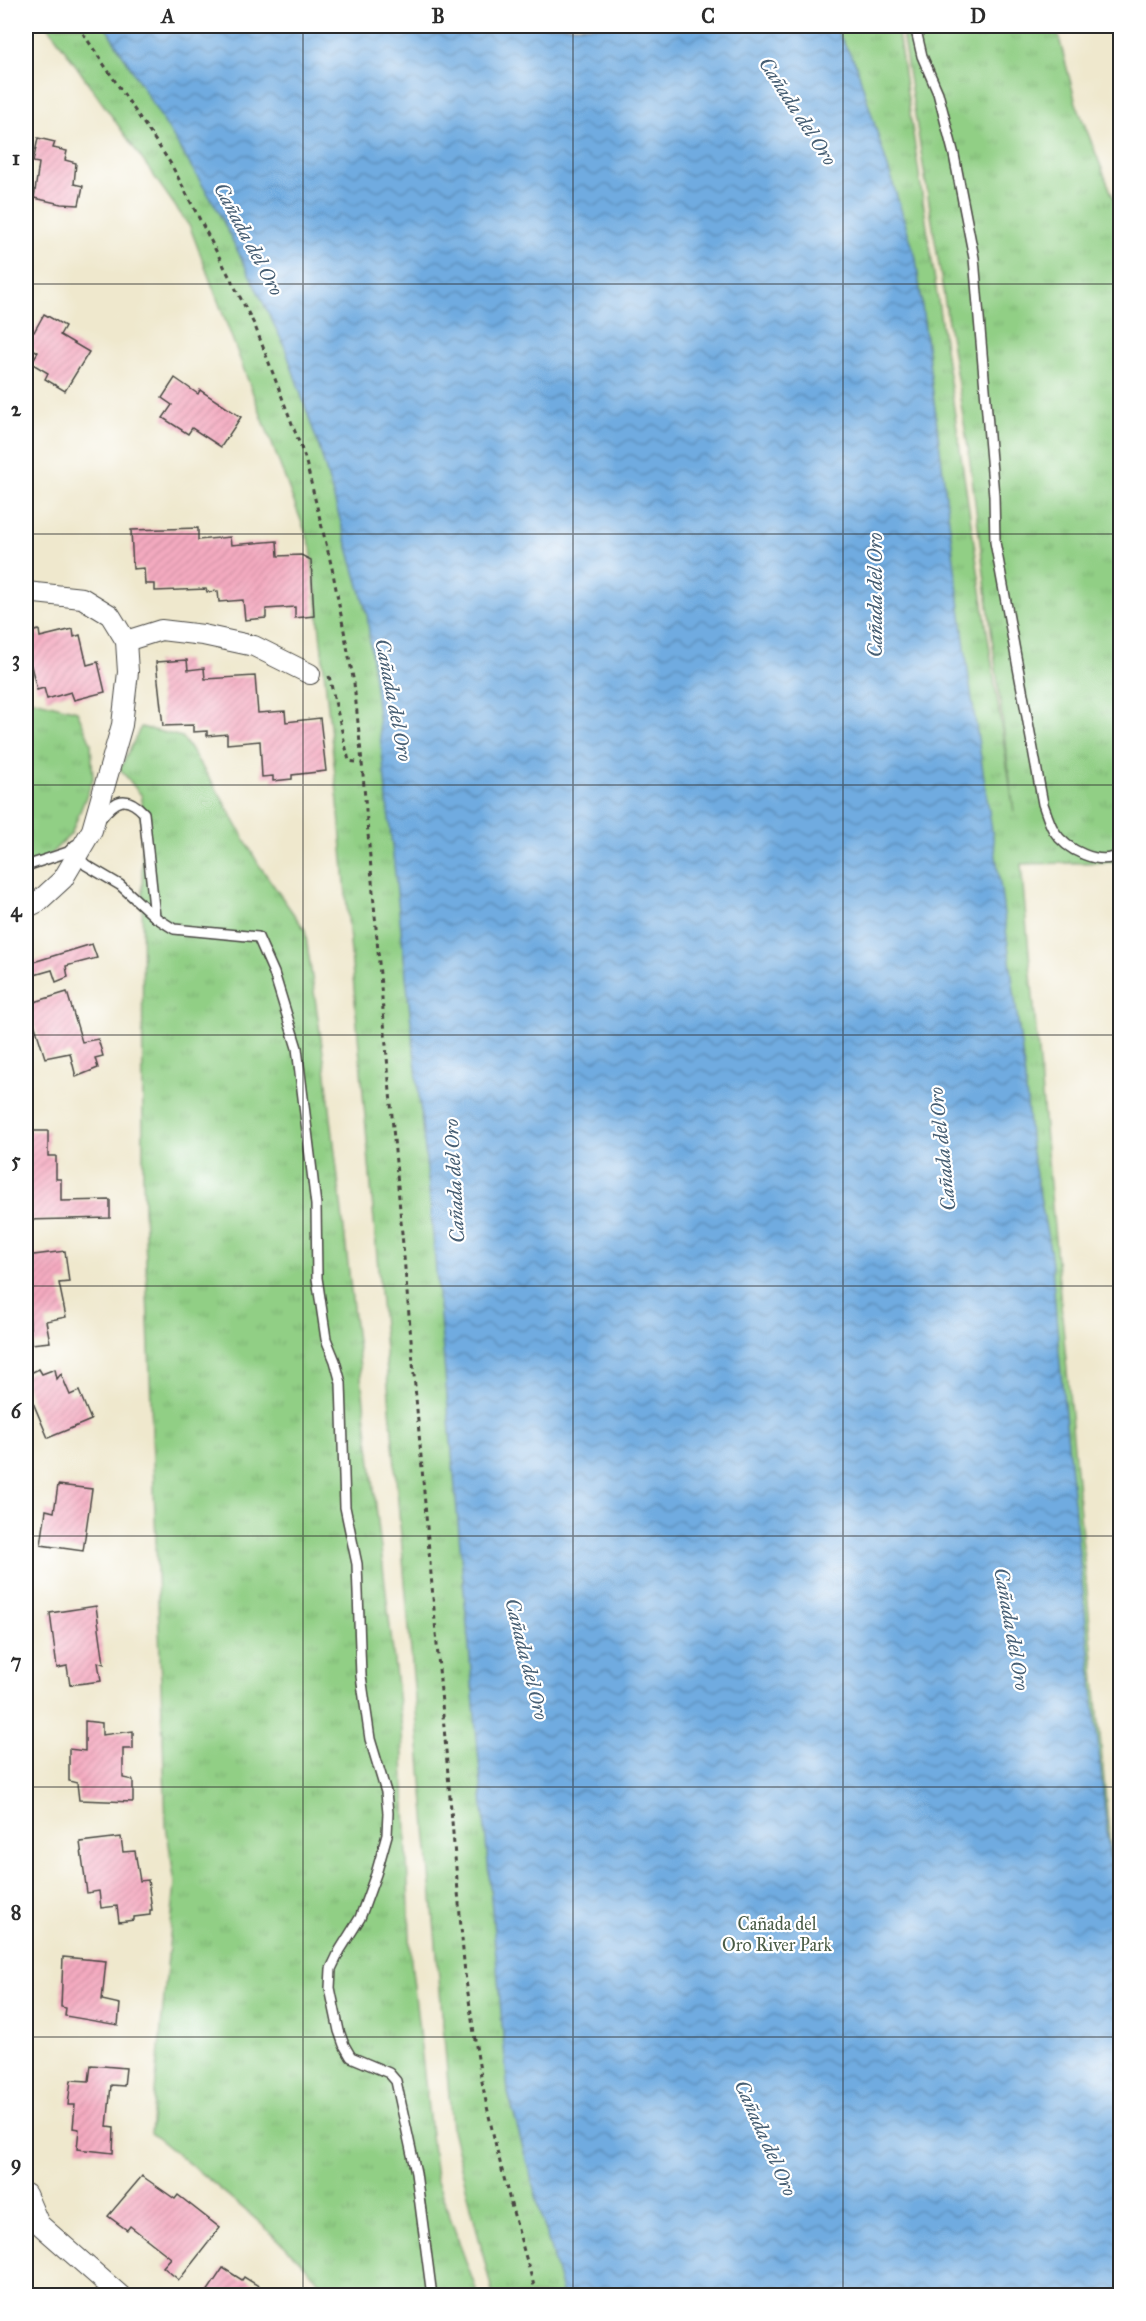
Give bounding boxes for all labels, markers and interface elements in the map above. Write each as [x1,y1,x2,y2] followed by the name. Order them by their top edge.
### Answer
[159,4,175,28] text: A
[431,4,445,28] text: B
[701,4,715,28] text: C
[970,4,986,28] text: D
[754,52,842,170] water label: Cañada del Oro
[12,146,20,170] text: 1
[209,178,289,300] water label: Cañada del Oro
[11,397,22,421] text: 2
[863,532,887,657] water label: Cañada del Oro
[370,637,418,764] water label: Cañada del Oro
[12,647,20,672] text: 3
[10,898,22,923] text: 4
[924,1085,960,1212] water label: Cañada del Oro
[439,1118,469,1244] water label: Cañada del Oro
[11,1148,21,1172] text: 5
[11,1399,23,1423] text: 6
[989,1566,1035,1693] water label: Cañada del Oro
[500,1596,554,1723] water label: Cañada del Oro
[11,1649,22,1673] text: 7
[11,1900,21,1924] text: 8
[722,1913,833,1956] park label: Cañada del Oro River Park
[730,2076,802,2200] water label: Cañada del Oro
[11,2151,21,2176] text: 9

